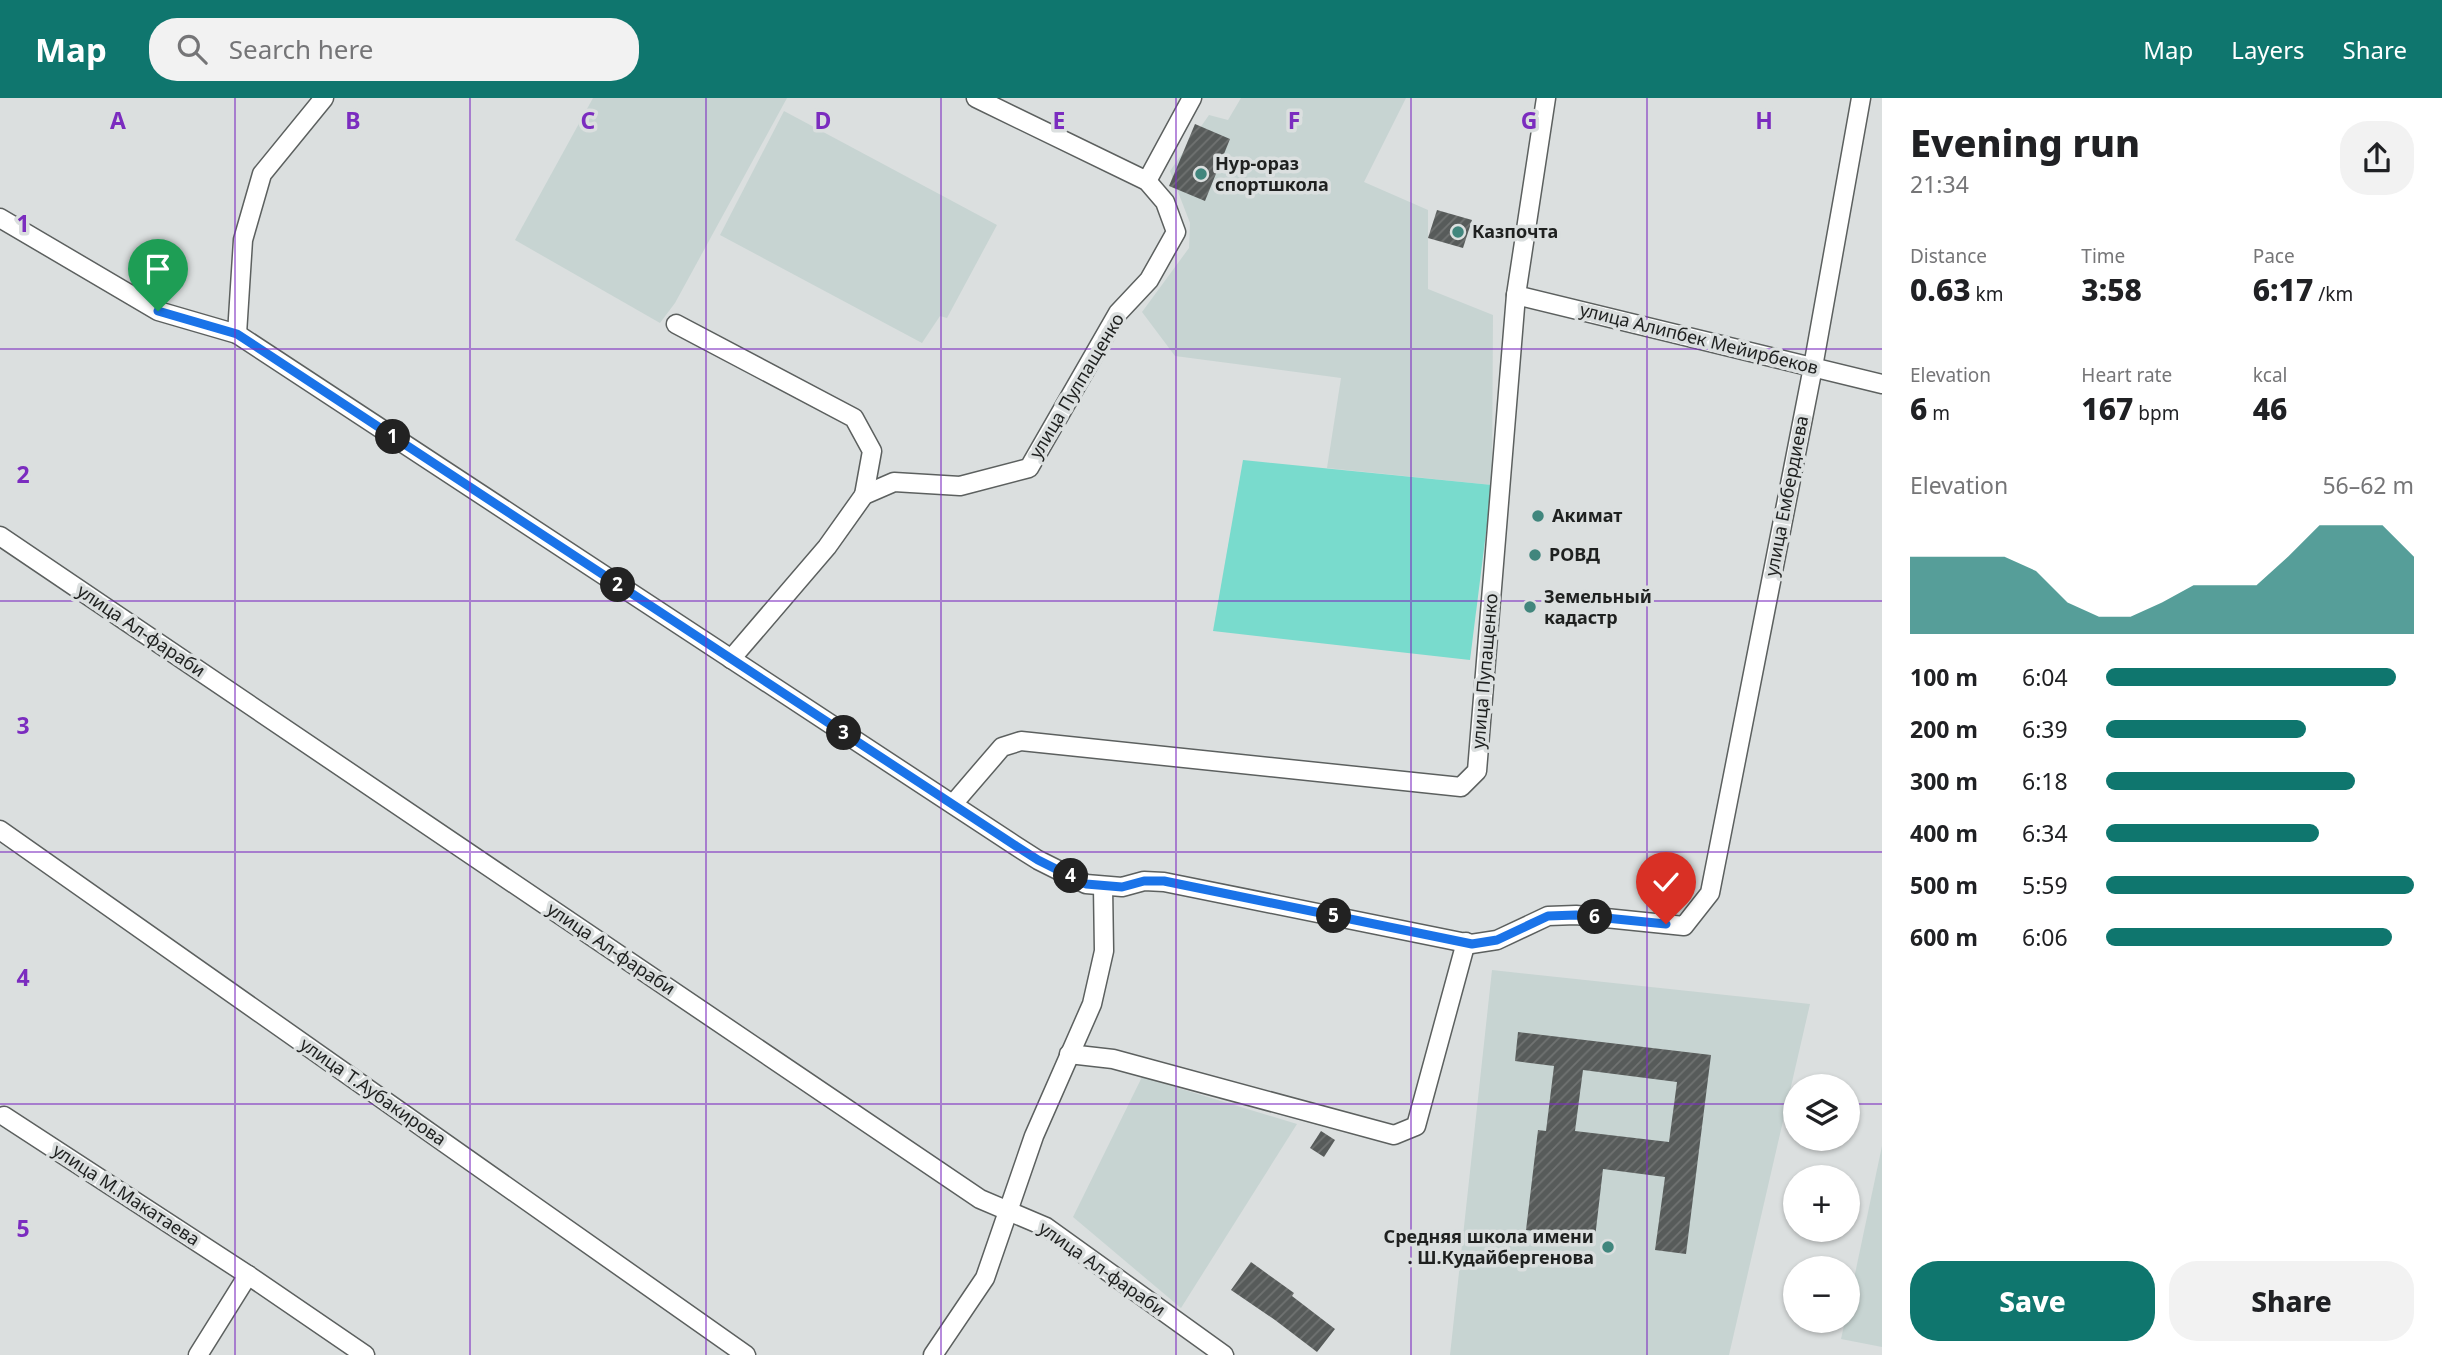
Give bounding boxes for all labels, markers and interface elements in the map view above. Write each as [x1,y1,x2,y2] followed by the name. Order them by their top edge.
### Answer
[149,18,639,81] search box
[35,27,107,72] text: Map
[173,30,211,68] icon: search
[229,31,373,67] text: Search here
[2143,33,2193,66] text: Map
[2231,33,2305,66] text: Layers
[2343,33,2407,66] text: Share
[110,104,126,136] text: A
[345,104,361,136] text: B
[581,104,596,136] text: C
[815,104,831,136] text: D
[1053,104,1065,136] text: E
[1288,104,1300,136] text: F
[1521,104,1537,136] text: G
[1755,104,1773,136] text: H
[1910,116,2140,168] text: Evening run
[2340,121,2414,195] button: share
[1215,151,1329,196] place label: Нур-ораз спортшкола
[1193,166,1209,182] marker: Нур-ораз спортшкола
[1910,168,1969,200] text: 21:34
[16,207,30,239] text: 1
[1472,219,1558,243] place label: Казпочта
[1450,224,1466,240] marker: Казпочта
[128,239,188,311] pin
[1910,243,1987,269] text: Distance
[2081,243,2125,269] text: Time
[2253,243,2295,269] text: Pace
[139,250,177,288] icon: arrive
[1910,269,1971,310] text: 0.63
[2081,269,2142,310] text: 3:58
[2253,269,2313,310] text: 6:17
[1971,281,2003,307] text: km
[2313,281,2353,307] text: /km
[1577,297,1821,379] street label: улица Алипбек Мейирбеков
[1023,308,1129,463] street label: улица Пулпащенко
[1910,362,1991,388] text: Elevation
[2081,362,2172,388] text: Heart rate
[2253,362,2287,388] text: kcal
[1910,388,1927,429] text: 6
[2081,388,2133,429] text: 167
[2253,388,2287,429] text: 46
[1927,400,1950,426] text: m
[2133,400,2179,426] text: bpm
[1759,413,1813,578] street label: улица Ембердиева
[376,420,410,454] pin: 1
[387,423,398,449] text: 1
[16,458,30,490] text: 2
[1910,469,2008,501] text: Elevation
[2322,469,2414,501] text: 56–62 m
[1552,503,1622,527] place label: Акимат
[1530,508,1546,524] marker: Акимат
[1549,542,1600,566] place label: РОВД
[1527,547,1543,563] marker: РОВД
[600,568,636,602] pin: 2
[612,571,623,597] text: 2
[73,578,210,682] street label: улица Ал-фараби
[1544,584,1652,629] place label: Земельный кадастр
[1465,592,1503,750] street label: улица Пупащенко
[1522,599,1538,615] marker: Земельный кадастр
[1910,661,1978,693] text: 100 m
[2022,661,2068,693] text: 6:04
[16,709,30,741] text: 3
[1910,713,1978,745] text: 200 m
[2022,713,2068,745] text: 6:39
[826,716,862,750] pin: 3
[838,719,849,745] text: 3
[1910,765,1978,797] text: 300 m
[2022,765,2068,797] text: 6:18
[1910,817,1978,849] text: 400 m
[2022,817,2068,849] text: 6:34
[1636,852,1696,924] pin
[1054,858,1088,894] pin: 4
[1065,862,1076,888] text: 4
[1647,863,1685,901] icon: check
[1910,869,1978,901] text: 500 m
[2022,869,2068,901] text: 5:59
[543,896,680,1000] street label: улица Ал-фараби
[1316,898,1352,934] pin: 5
[1578,900,1612,934] pin: 6
[1328,902,1339,928] text: 5
[1589,903,1600,929] text: 6
[1910,921,1978,953] text: 600 m
[2022,921,2068,953] text: 6:06
[16,961,30,993] text: 4
[296,1032,451,1151] street label: улица Т.Аубакирова
[1783,1074,1860,1333] map controls
[1783,1074,1860,1151] button: layers
[48,1138,205,1251] street label: улица М.Макатаева
[1783,1165,1860,1242] button: +
[16,1212,30,1244] text: 5
[1034,1215,1171,1321] street label: улица Ал-фараби
[1384,1224,1594,1269] place label: Средняя школа имени . Ш.Кудайбергенова
[1600,1239,1616,1255] marker: Средняя школа имени . Ш.Кудайбергенова
[1783,1256,1860,1333] button: −
[1910,1261,2155,1341] button: Save
[2169,1261,2414,1341] button: Share

